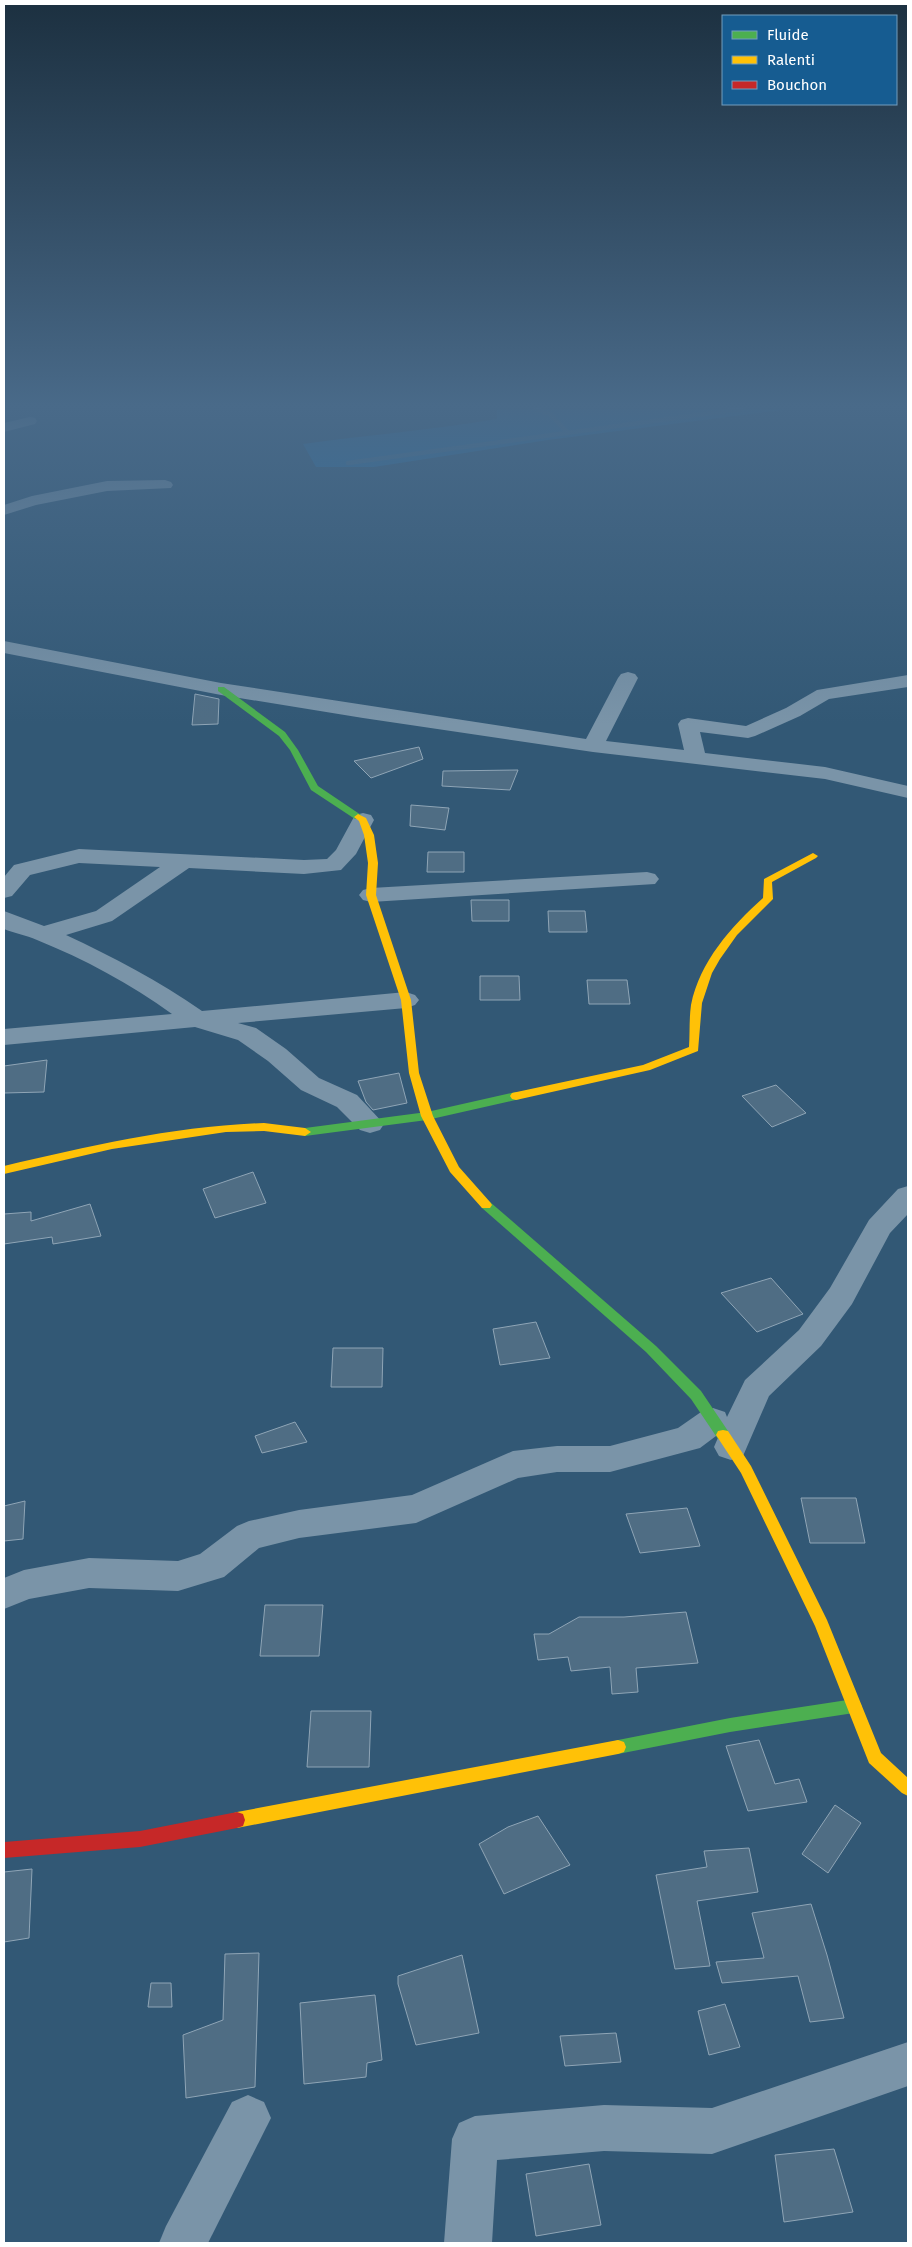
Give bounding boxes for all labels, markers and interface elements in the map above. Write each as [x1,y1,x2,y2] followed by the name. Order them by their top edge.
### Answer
[722,15,897,105] legend
[767,26,809,44] text: Fluide
[767,51,815,69] text: Ralenti
[767,76,827,94] text: Bouchon

